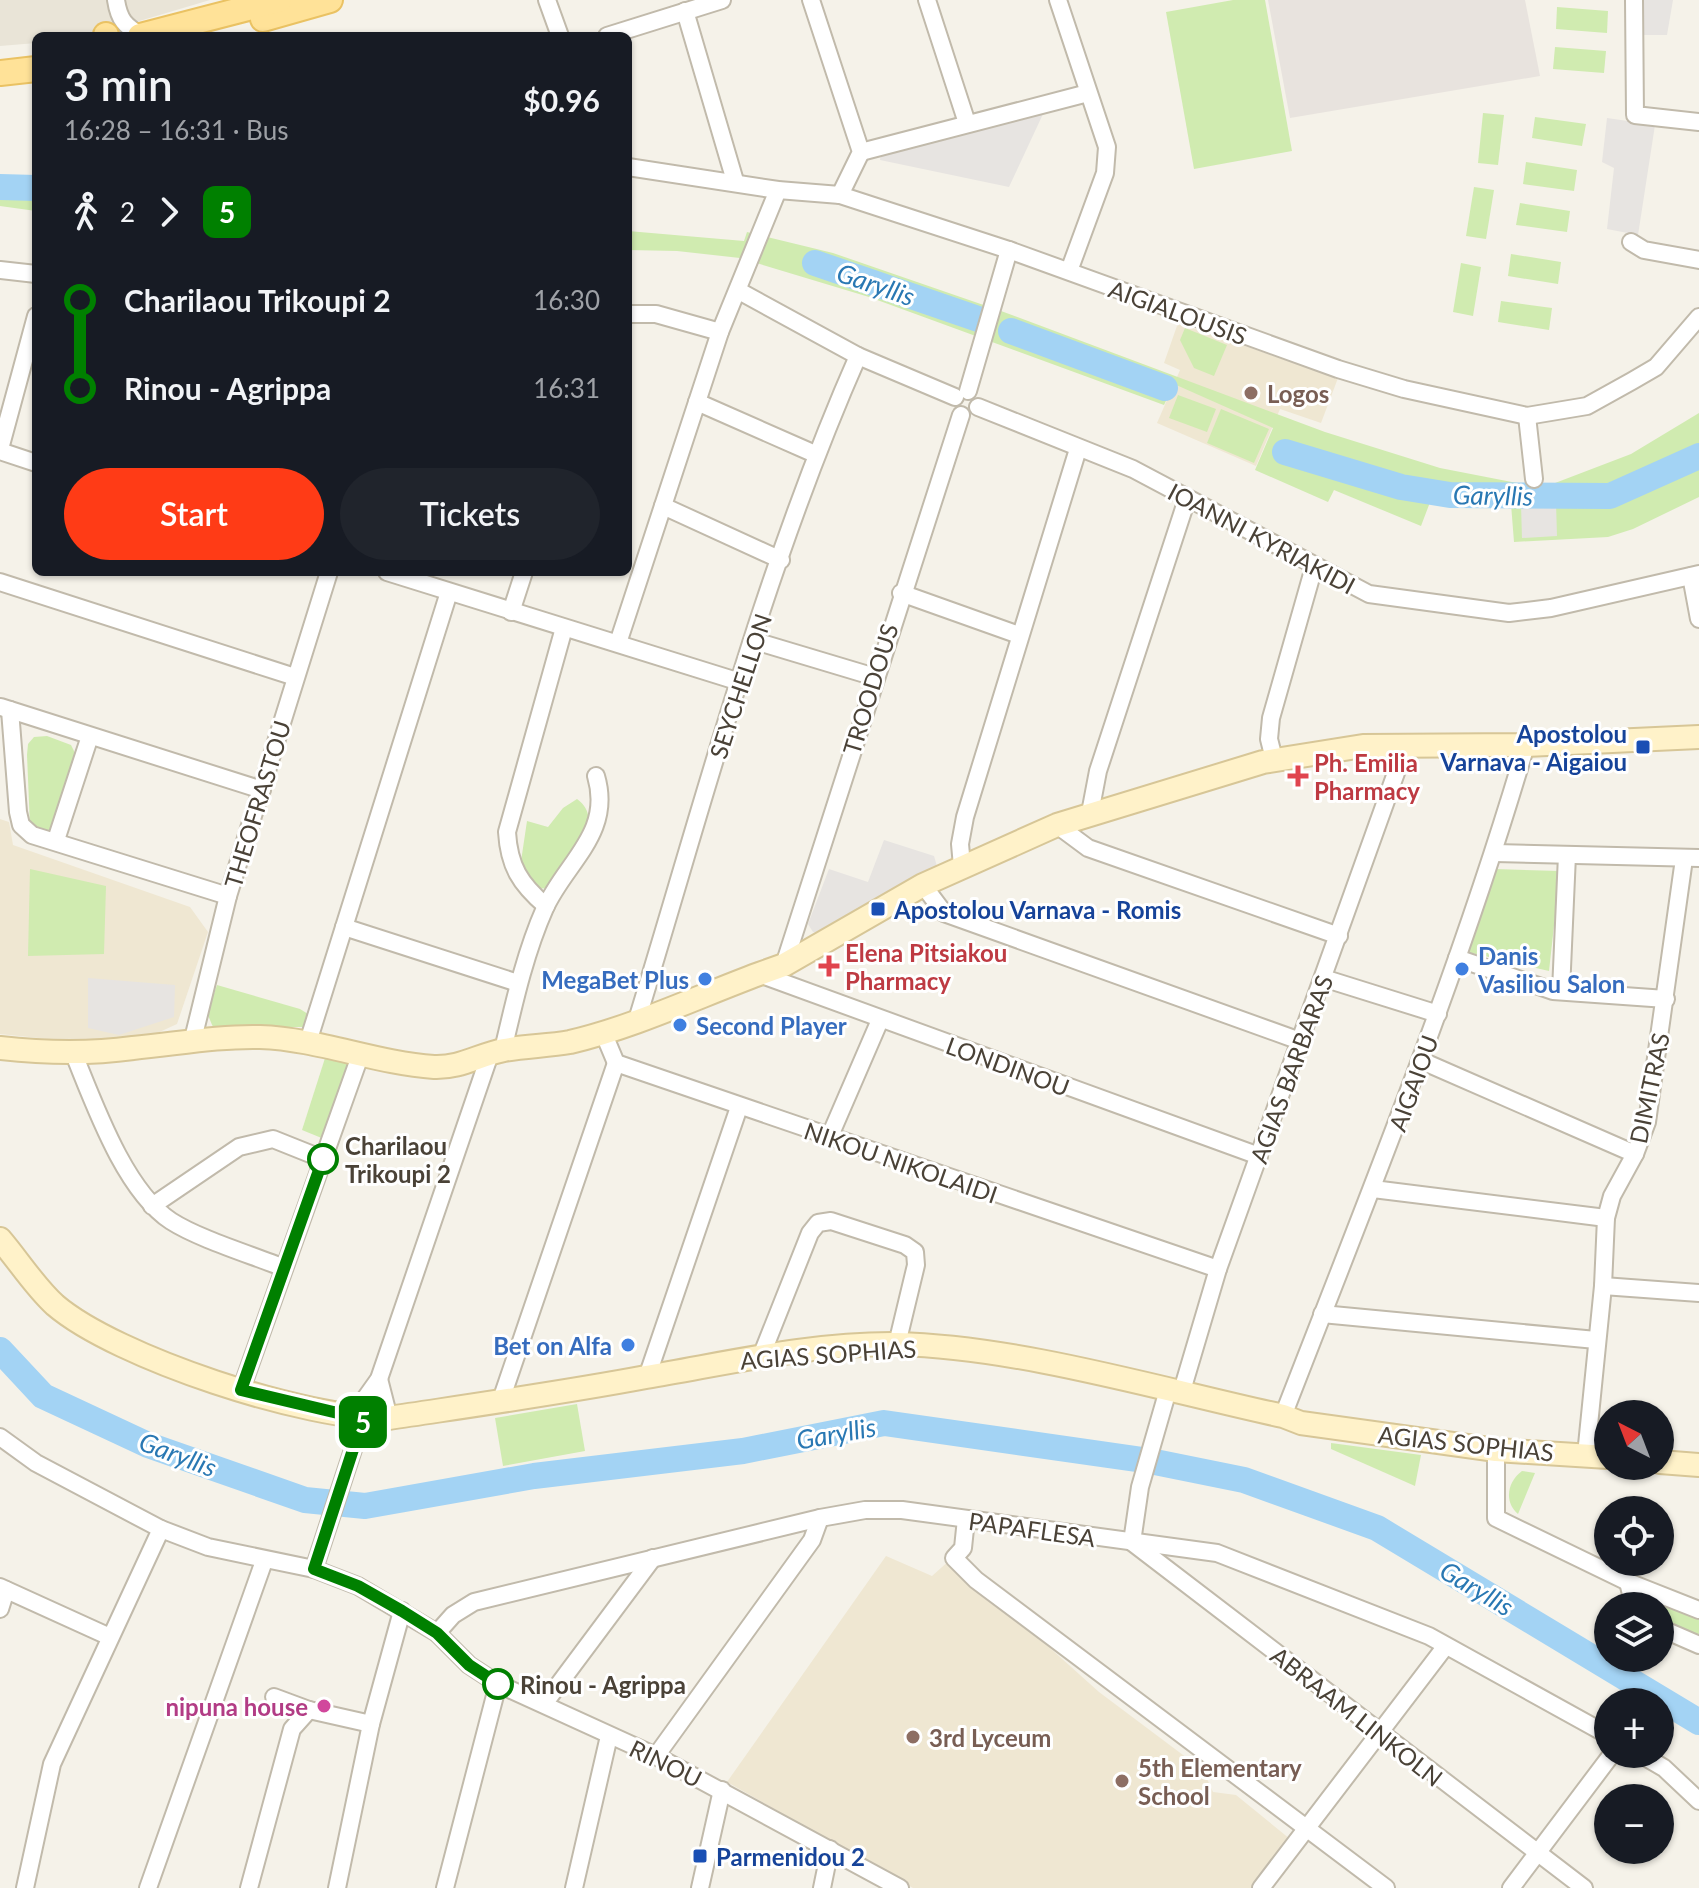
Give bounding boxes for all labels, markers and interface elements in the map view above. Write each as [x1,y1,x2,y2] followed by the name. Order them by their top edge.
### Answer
[64,58,173,110] text: 3 min
[523,82,600,118] text: $0.96
[64,114,288,146] text: 16:28 – 16:31 · Bus
[64,190,108,234] icon: walk
[147,190,191,234] icon: forward
[219,195,235,229] text: 5
[120,196,135,228] text: 2
[833,256,919,312] water label: Garyllis
[1105,274,1251,350] street label: AIGIALOUSIS
[124,282,391,318] text: Charilaou Trikoupi 2
[533,284,600,316] text: 16:30
[124,370,331,406] text: Rinou - Agrippa
[533,372,600,404] text: 16:31
[1267,379,1329,408] place label: Logos
[1242,384,1260,402] marker: Logos
[64,468,324,560] button: Start
[340,468,600,560] button: Tickets
[1163,476,1361,600] street label: IOANNI KYRIAKIDI
[1453,478,1533,512] water label: Garyllis
[703,610,777,762] street label: SEYCHELLON
[836,620,904,758] street label: TROODOUS
[218,717,296,891] street label: THEOFRASTOU
[1439,719,1627,776] place label: Apostolou Varnava - Aigaiou
[1634,738,1652,756] marker: Apostolou Varnava - Aigaiou
[1314,748,1420,805] place label: Ph. Emilia Pharmacy
[1289,767,1307,785] marker: Ph. Emilia Pharmacy
[893,895,1181,924] place label: Apostolou Varnava - Romis
[869,900,887,918] marker: Apostolou Varnava - Romis
[845,938,1007,995] place label: Elena Pitsiakou Pharmacy
[1477,941,1625,998] place label: Danis Vasiliou Salon
[820,957,838,975] marker: Elena Pitsiakou Pharmacy
[1453,960,1471,978] marker: Danis Vasiliou Salon
[541,965,689,994] place label: MegaBet Plus
[696,970,714,988] marker: MegaBet Plus
[1244,971,1338,1167] street label: AGIAS BARBARAS
[696,1011,847,1040] place label: Second Player
[671,1016,689,1034] marker: Second Player
[942,1030,1074,1102] street label: LONDINOU
[1623,1030,1675,1146] street label: DIMITRAS
[1382,1031,1444,1135] street label: AIGAIOU
[801,1115,1001,1209] street label: NIKOU NIKOLAIDI
[345,1131,451,1188] place label: Charilaou Trikoupi 2
[308,1144,338,1174] marker: Charilaou Trikoupi 2
[493,1331,612,1360] place label: Bet on Alfa
[739,1333,917,1375] street label: AGIAS SOPHIAS
[619,1336,637,1354] marker: Bet on Alfa
[337,1396,389,1448] line badge: 5
[1594,1400,1674,1480] north arrow
[1594,1400,1674,1864] map controls
[355,1405,371,1439] text: 5
[794,1410,878,1456] water label: Garyllis
[1377,1419,1555,1467] street label: AGIAS SOPHIAS
[135,1425,221,1483] water label: Garyllis
[1594,1496,1674,1576] button: locate
[967,1506,1098,1552] street label: PAPAFLESA
[1434,1554,1520,1622] water label: Garyllis
[1594,1592,1674,1672] button: layers
[1265,1640,1449,1792] street label: ABRAAM LINKOLN
[483,1669,513,1699] marker: Rinou - Agrippa
[520,1670,686,1699] place label: Rinou - Agrippa
[1594,1688,1674,1768] button: +
[165,1692,308,1721] place label: nipuna house
[315,1697,333,1715] marker: nipuna house
[929,1723,1051,1752] place label: 3rd Lyceum
[904,1728,922,1746] marker: 3rd Lyceum
[625,1733,707,1793] street label: RINOU
[1138,1753,1302,1810] place label: 5th Elementary School
[1113,1772,1131,1790] marker: 5th Elementary School
[1594,1784,1674,1864] button: −
[716,1842,865,1871] place label: Parmenidou 2
[691,1847,709,1865] marker: Parmenidou 2

